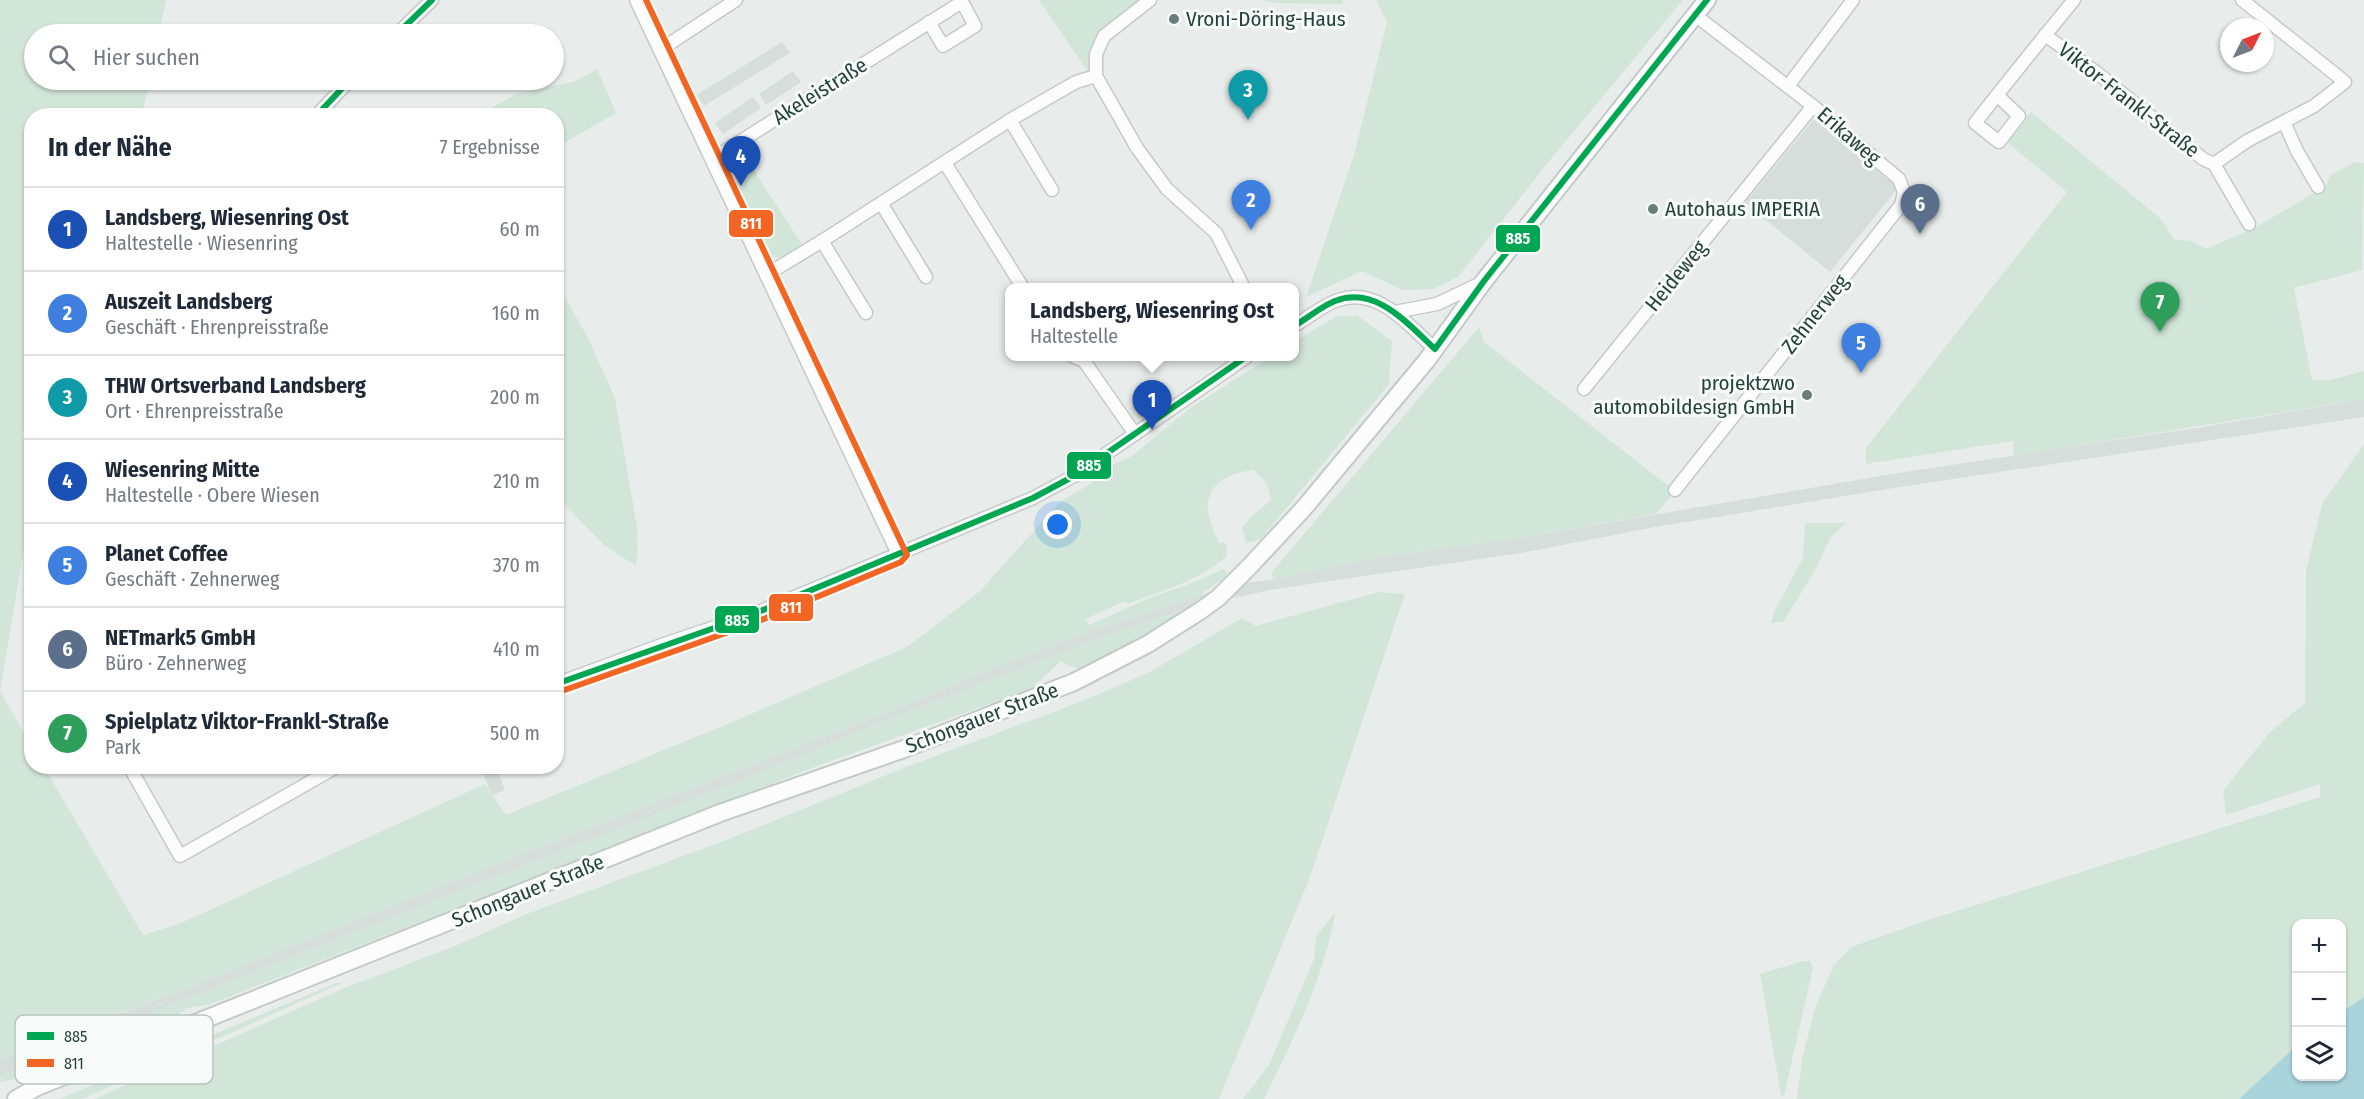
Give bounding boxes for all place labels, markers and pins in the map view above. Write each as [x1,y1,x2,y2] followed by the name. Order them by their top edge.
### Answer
[1186,6,1346,32] place label: Vroni-Döring-Haus
[1167,12,1181,26] marker: Vroni-Döring-Haus
[1228,70,1268,120] pin: 3
[722,136,760,186] pin: 4
[1232,180,1270,230] pin: 2
[1900,184,1940,234] pin: 6
[1665,196,1820,222] place label: Autohaus IMPERIA
[1646,202,1660,216] marker: Autohaus IMPERIA
[2140,282,2180,332] pin: 7
[1842,324,1880,373] pin: 5
[1593,370,1795,420] place label: projektzwo automobildesign GmbH
[1132,380,1172,430] pin: 1
[1800,388,1814,402] marker: projektzwo automobildesign GmbH

